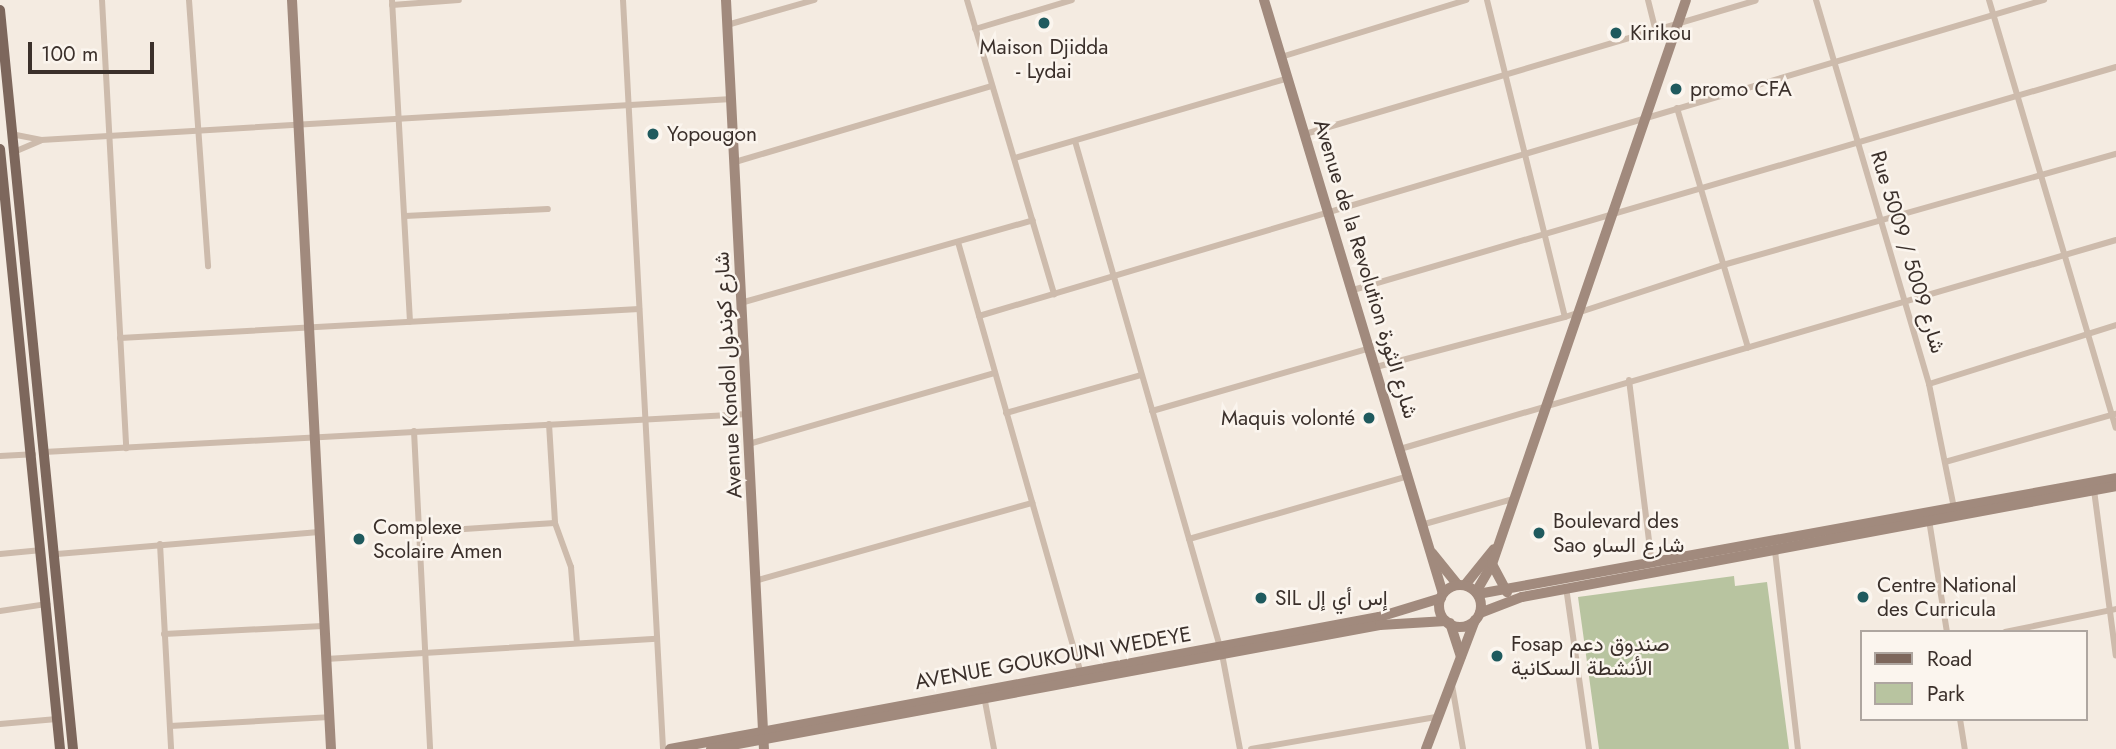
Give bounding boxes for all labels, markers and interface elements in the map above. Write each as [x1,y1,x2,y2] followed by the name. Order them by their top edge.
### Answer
[1036,15,1052,31] marker: Maison Djidda - Lydai
[1630,20,1691,46] place label: Kirikou
[1608,25,1624,41] marker: Kirikou
[32,28,158,72] scale bar
[980,34,1108,84] place label: Maison Djidda - Lydai
[41,39,98,69] text: 100 m
[1690,76,1792,102] place label: promo CFA
[1668,81,1684,97] marker: promo CFA
[1308,116,1424,422] street label: Avenue de la Revolution شارع الثورة
[667,121,757,147] place label: Yopougon
[645,126,661,142] marker: Yopougon
[1865,148,1951,356] street label: Rue 5009 / شارع 5009
[709,251,747,499] street label: Avenue Kondol شارع كوندول
[1221,405,1355,431] place label: Maquis volonté
[1361,410,1377,426] marker: Maquis volonté
[1553,508,1684,558] place label: Boulevard des Sao شارع الساو
[373,514,502,564] place label: Complexe Scolaire Amen
[1531,525,1547,541] marker: Boulevard des Sao شارع الساو
[351,531,367,547] marker: Complexe Scolaire Amen
[1877,572,2017,622] place label: Centre National des Curricula
[1275,585,1388,611] place label: SIL إس أي إل
[1855,589,1871,605] marker: Centre National des Curricula
[1253,590,1269,606] marker: SIL إس أي إل
[913,621,1193,695] street label: AVENUE GOUKOUNI WEDEYE
[1860,630,2088,721] legend
[1511,631,1669,681] place label: Fosap صندوق دعم الأنشطة السكانية
[1927,644,1972,674] text: Road
[1489,648,1505,664] marker: Fosap صندوق دعم الأنشطة السكانية
[1927,679,1964,709] text: Park

